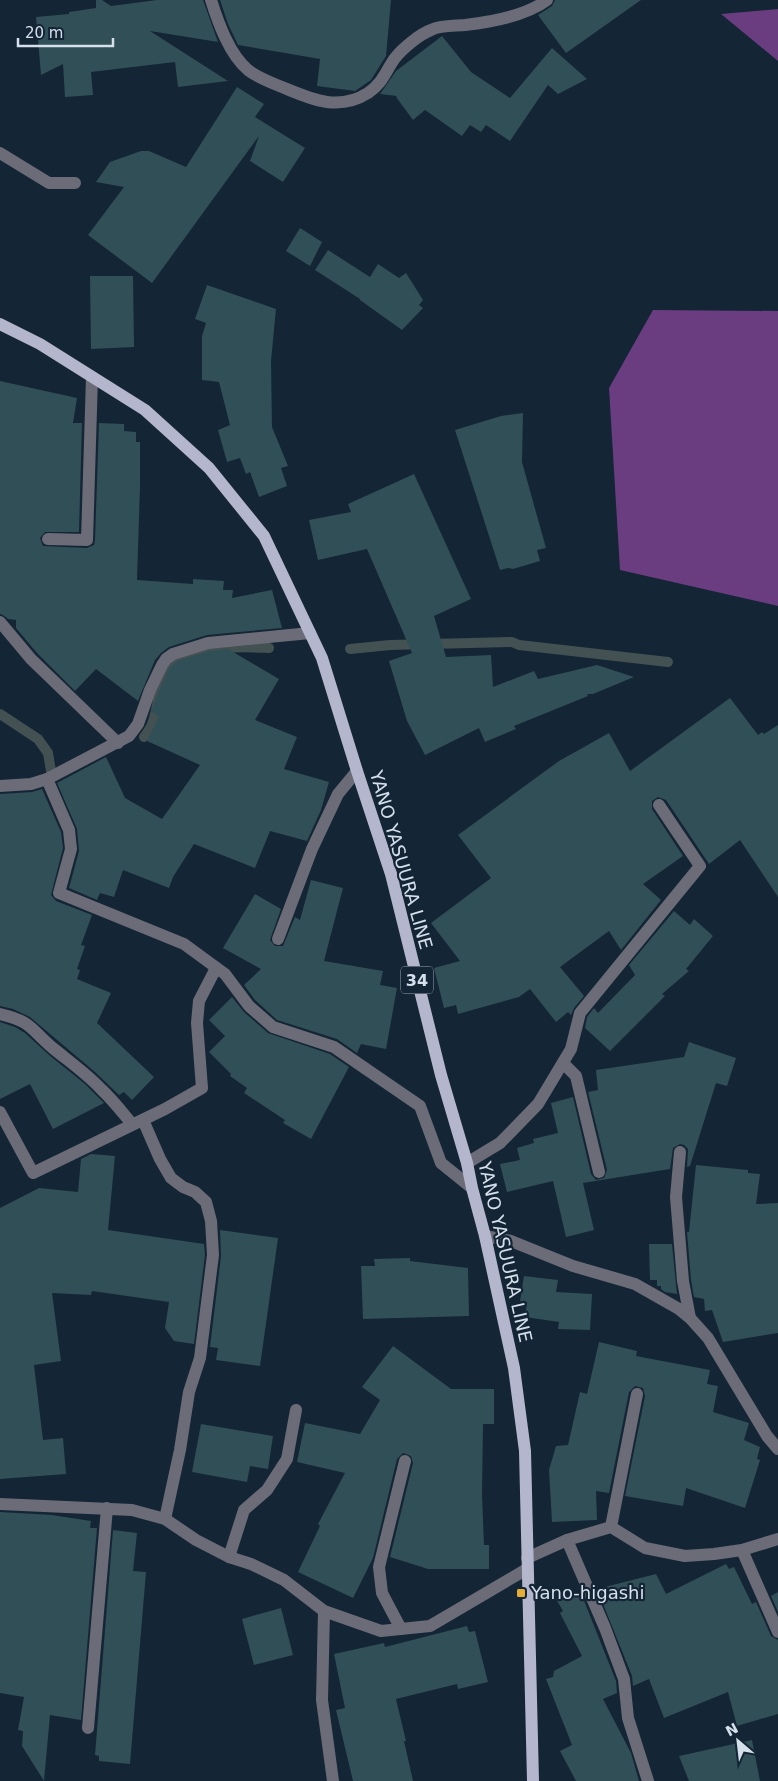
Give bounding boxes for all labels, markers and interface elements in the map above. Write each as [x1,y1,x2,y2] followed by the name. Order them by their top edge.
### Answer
[18,15,112,47] scale bar
[25,24,63,42] text: 20 m
[366,767,437,952] street label: YANO YASUURA LINE
[401,966,433,994] road number: 34
[474,1158,537,1344] street label: YANO YASUURA LINE
[530,1582,644,1603] place label: Yano-higashi
[515,1587,527,1599] marker: Yano-higashi
[713,1716,763,1766] north arrow
[723,1720,741,1739] text: N

